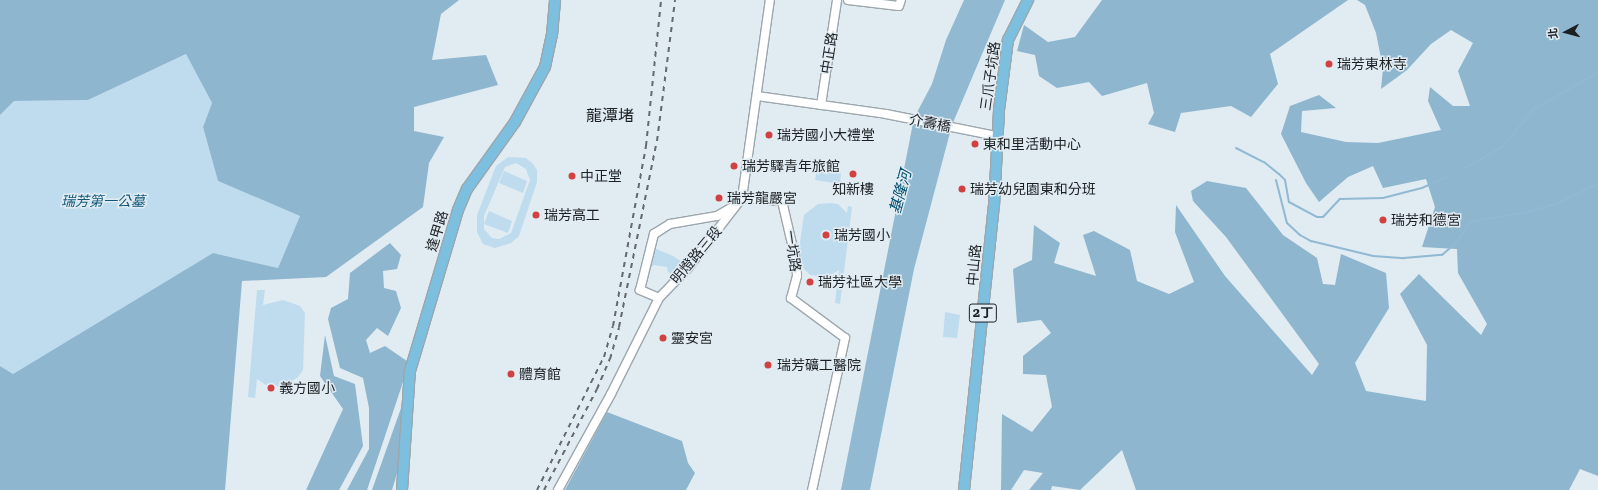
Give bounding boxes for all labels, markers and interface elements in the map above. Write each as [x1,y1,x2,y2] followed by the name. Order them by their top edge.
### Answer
[1546,12,1586,52] north arrow
[1547,27,1561,39] text: 北
[817,31,841,75] street label: 中正路
[977,40,1003,112] street label: 三爪子坑路
[1337,56,1407,72] place label: 瑞芳東林寺
[1324,59,1334,69] marker: 瑞芳東林寺
[586,106,634,126] district label: 龍潭堵
[908,111,952,135] street label: 介壽橋
[777,127,875,143] place label: 瑞芳國小大禮堂
[764,130,774,140] marker: 瑞芳國小大禮堂
[983,136,1081,152] place label: 東和里活動中心
[970,139,980,149] marker: 東和里活動中心
[742,158,840,174] place label: 瑞芳驛青年旅館
[729,161,739,171] marker: 瑞芳驛青年旅館
[580,168,622,184] place label: 中正堂
[886,168,916,216] water label: 基隆河
[848,169,858,179] marker: 知新樓
[567,171,577,181] marker: 中正堂
[832,181,874,197] place label: 知新樓
[970,181,1096,197] place label: 瑞芳幼兒園東和分班
[957,184,967,194] marker: 瑞芳幼兒園東和分班
[727,190,797,206] place label: 瑞芳龍嚴宮
[61,193,145,209] park label: 瑞芳第一公墓
[714,193,724,203] marker: 瑞芳龍嚴宮
[544,207,600,223] place label: 瑞芳高工
[423,208,451,254] street label: 逢甲路
[531,210,541,220] marker: 瑞芳高工
[1391,212,1461,228] place label: 瑞芳和德宮
[1378,215,1388,225] marker: 瑞芳和德宮
[667,223,725,287] street label: 明燈路三段
[834,227,890,243] place label: 瑞芳國小
[782,229,804,273] street label: 一坑路
[821,230,831,240] marker: 瑞芳國小
[964,243,984,287] street label: 中山路
[818,274,902,290] place label: 瑞芳社區大學
[805,277,815,287] marker: 瑞芳社區大學
[968,302,998,324] road number: 2丁
[671,330,713,346] place label: 靈安宮
[658,333,668,343] marker: 靈安宮
[777,357,861,373] place label: 瑞芳礦工醫院
[762,359,774,371] marker: 瑞芳礦工醫院
[519,366,561,382] place label: 體育館
[506,369,516,379] marker: 體育館
[279,380,335,396] place label: 義方國小
[266,383,276,393] marker: 義方國小

